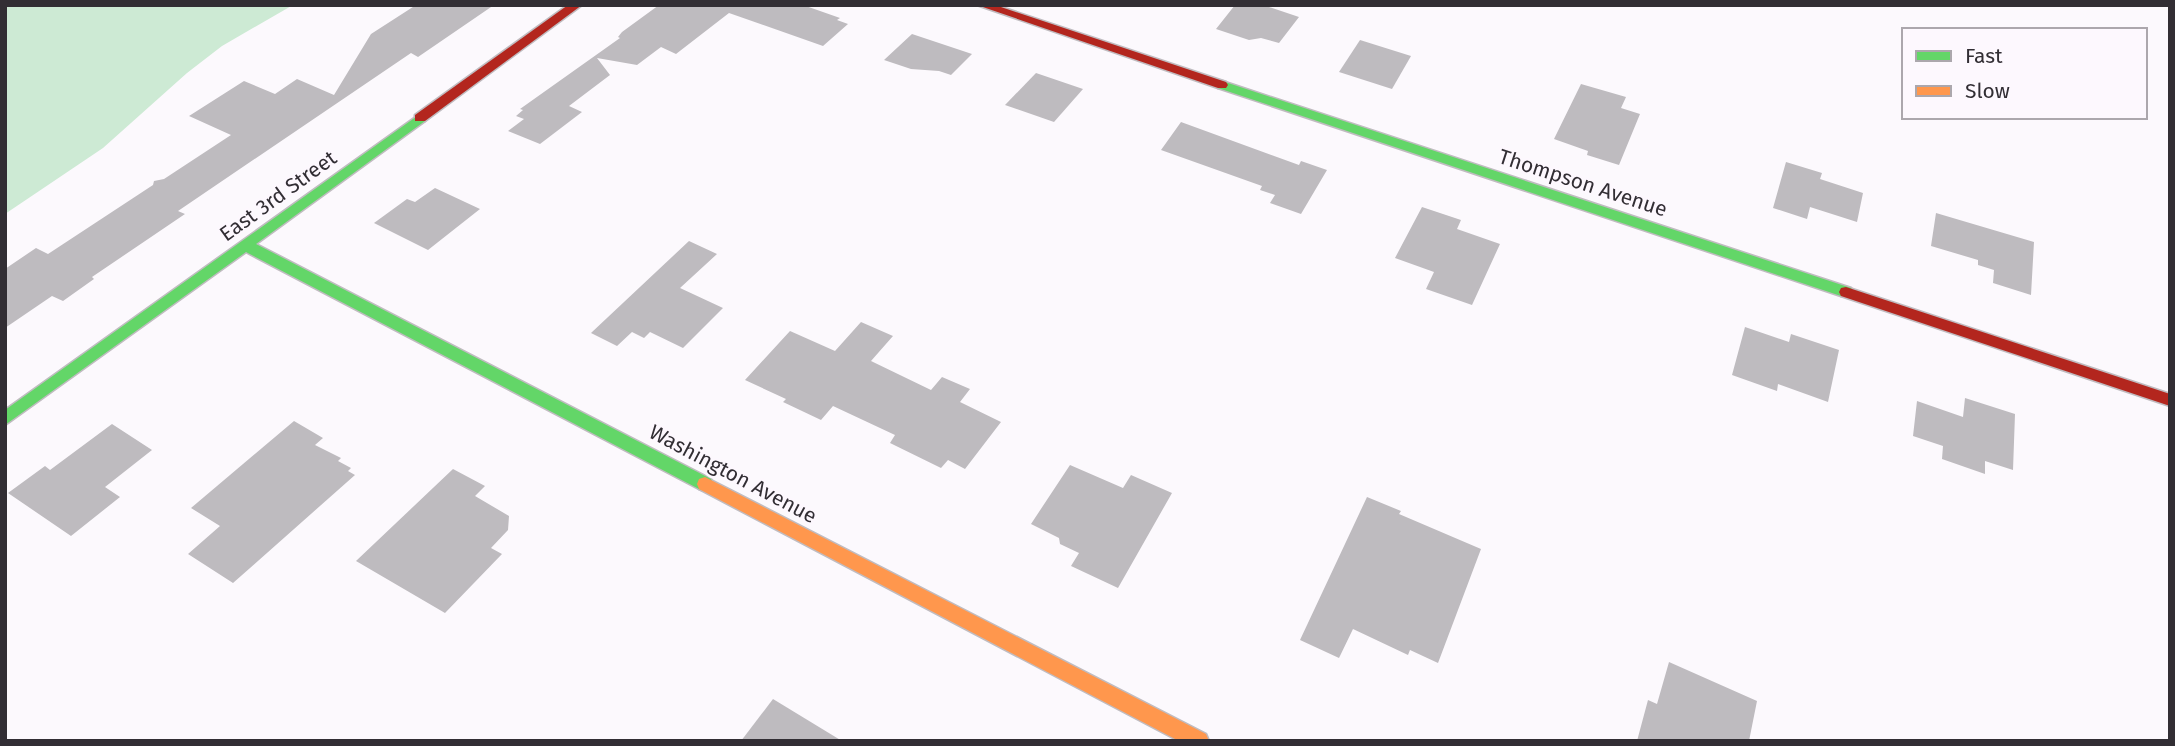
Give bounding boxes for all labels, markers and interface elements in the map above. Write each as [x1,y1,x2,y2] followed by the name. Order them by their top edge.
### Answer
[1902,28,2147,119] legend
[1965,43,2003,69] text: Fast
[1965,78,2010,104] text: Slow
[1496,144,1670,222] street label: Thompson Avenue
[214,145,342,247] street label: East 3rd Street
[645,419,821,529] street label: Washington Avenue

